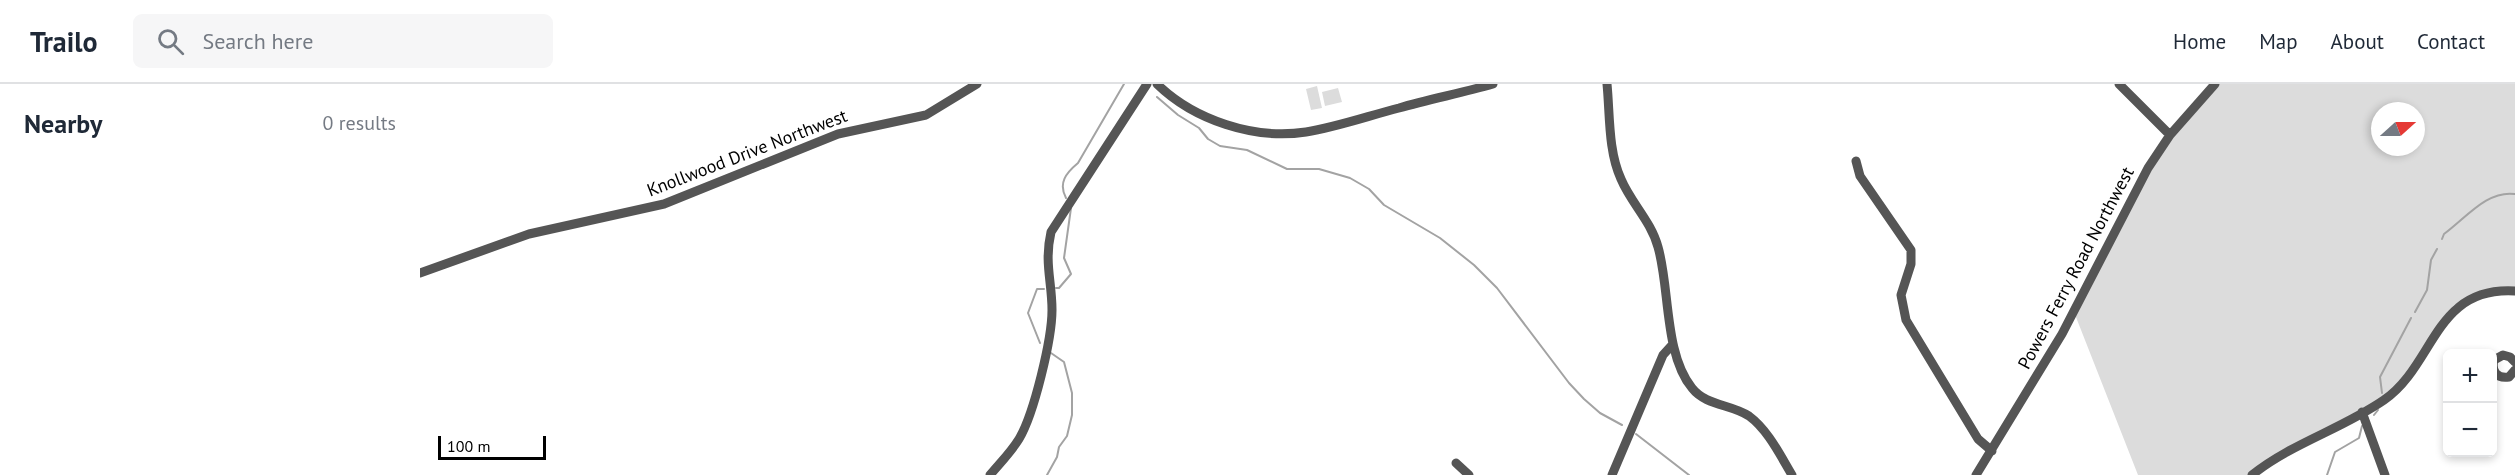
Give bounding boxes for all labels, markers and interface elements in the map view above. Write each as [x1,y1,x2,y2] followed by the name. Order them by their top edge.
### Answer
[133,14,553,68] search box
[30,23,97,60] text: Trailo
[154,25,187,58] icon: search
[202,27,313,55] text: Search here
[2173,28,2226,55] text: Home
[2259,28,2298,55] text: Map
[2331,28,2384,55] text: About
[2417,28,2485,55] text: Contact
[2371,102,2425,156] north arrow
[643,104,850,201] street label: Knollwood Drive Northwest
[24,107,102,140] text: Nearby
[323,110,396,136] text: 0 results
[2012,163,2139,373] street label: Powers Ferry Road Northwest
[2443,349,2497,457] map controls
[2443,349,2497,403] button: +
[2443,403,2497,457] button: −
[438,433,546,460] scale bar
[447,436,490,456] text: 100 m

